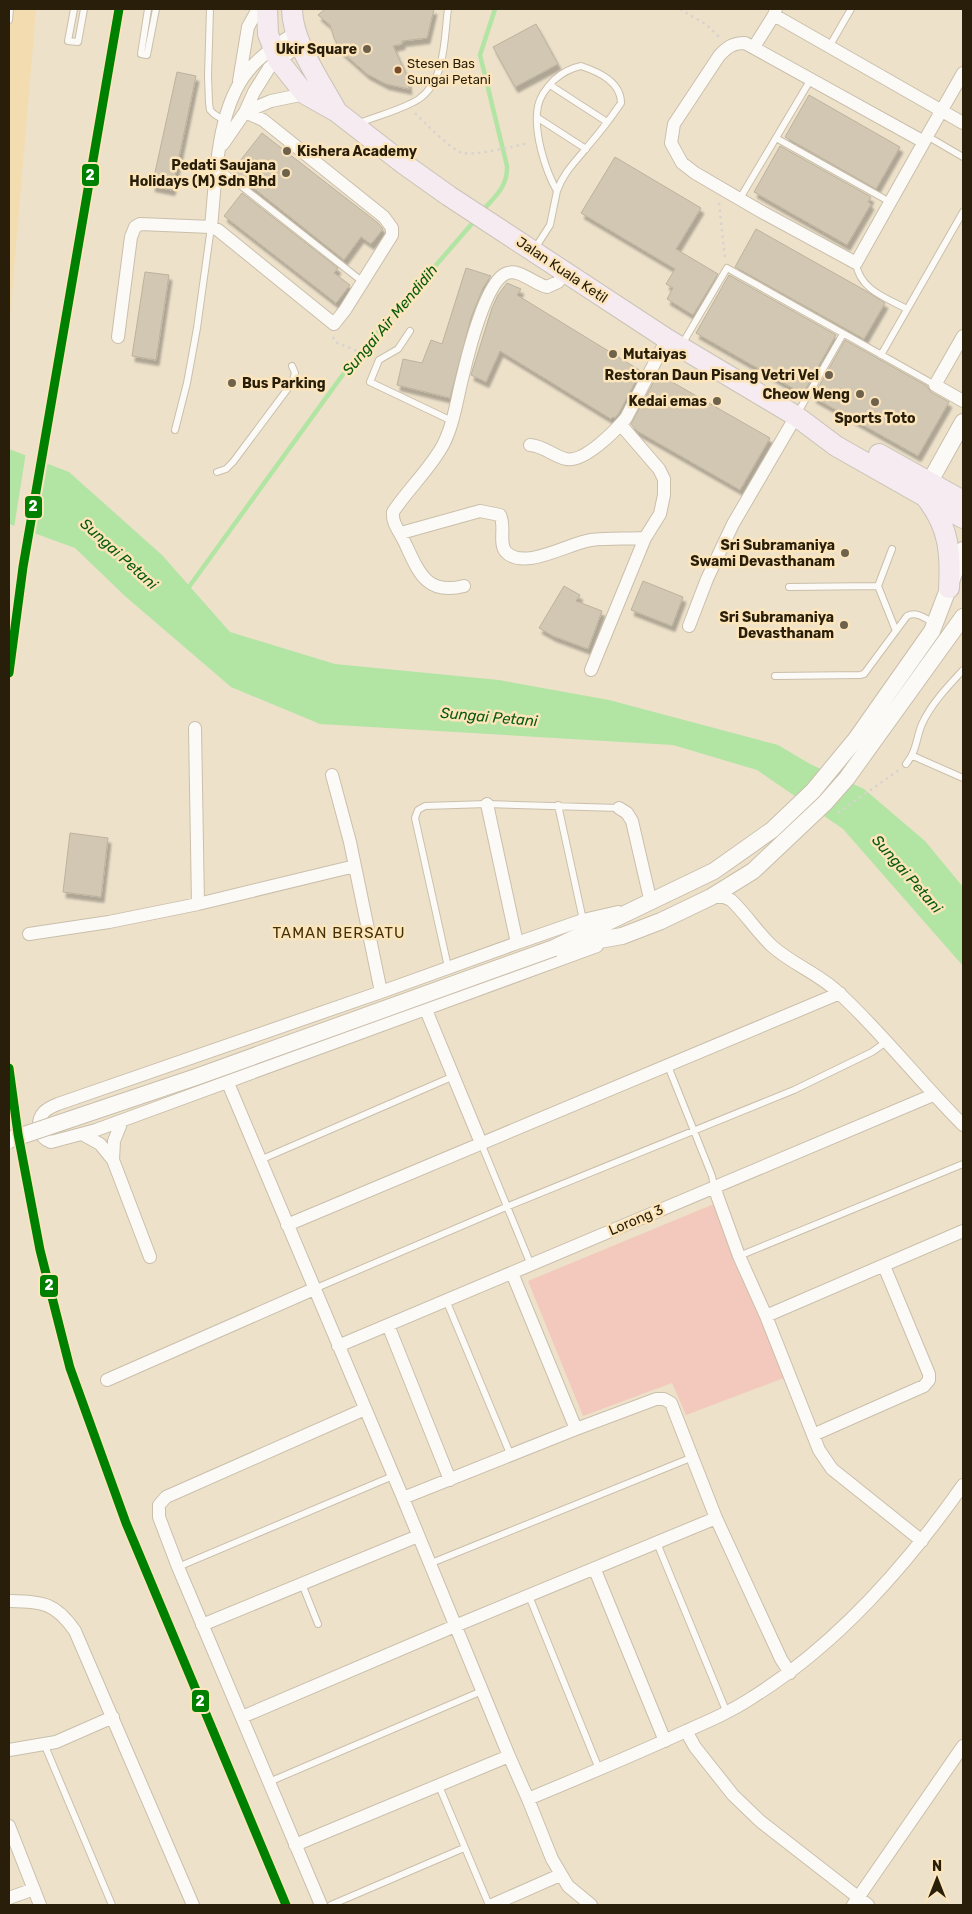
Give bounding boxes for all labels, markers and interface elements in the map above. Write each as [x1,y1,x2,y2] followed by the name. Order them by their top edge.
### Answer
[276,41,357,58] place label: Ukir Square
[361,43,373,55] marker: Ukir Square
[407,56,491,88] place label: Stesen Bas Sungai Petani
[393,65,403,75] marker: Stesen Bas Sungai Petani
[297,143,418,160] place label: Kishera Academy
[281,145,293,157] marker: Kishera Academy
[129,157,276,190] place label: Pedati Saujana Holidays (M) Sdn Bhd
[81,163,100,187] line badge: 2
[85,167,95,184] text: 2
[280,167,292,179] marker: Pedati Saujana Holidays (M) Sdn Bhd
[513,233,611,307] street label: Jalan Kuala Ketil
[339,261,441,379] water label: Sungai Air Mendidih
[623,346,687,363] place label: Mutaiyas
[607,348,619,360] marker: Mutaiyas
[605,367,819,384] place label: Restoran Daun Pisang Vetri Vel
[823,369,835,381] marker: Restoran Daun Pisang Vetri Vel
[242,375,326,392] place label: Bus Parking
[226,377,238,389] marker: Bus Parking
[763,386,850,403] place label: Cheow Weng
[854,388,866,400] marker: Cheow Weng
[629,393,707,410] place label: Kedai emas
[711,395,723,407] marker: Kedai emas
[869,396,881,408] marker: Sports Toto
[834,410,916,427] place label: Sports Toto
[24,495,43,519] line badge: 2
[28,498,38,515] text: 2
[77,515,162,594] water label: Sungai Petani
[690,537,835,570] place label: Sri Subramaniya Swami Devasthanam
[839,547,851,559] marker: Sri Subramaniya Swami Devasthanam
[719,609,834,642] place label: Sri Subramaniya Devasthanam
[838,619,850,631] marker: Sri Subramaniya Devasthanam
[440,704,539,730] water label: Sungai Petani
[868,831,946,917] water label: Sungai Petani
[273,924,405,942] district label: TAMAN BERSATU
[606,1201,666,1239] street label: Lorong 3
[39,1274,59,1298] line badge: 2
[44,1277,54,1294] text: 2
[191,1689,210,1713] line badge: 2
[195,1693,205,1710] text: 2
[912,1854,962,1904] north arrow
[932,1858,942,1875] text: N

